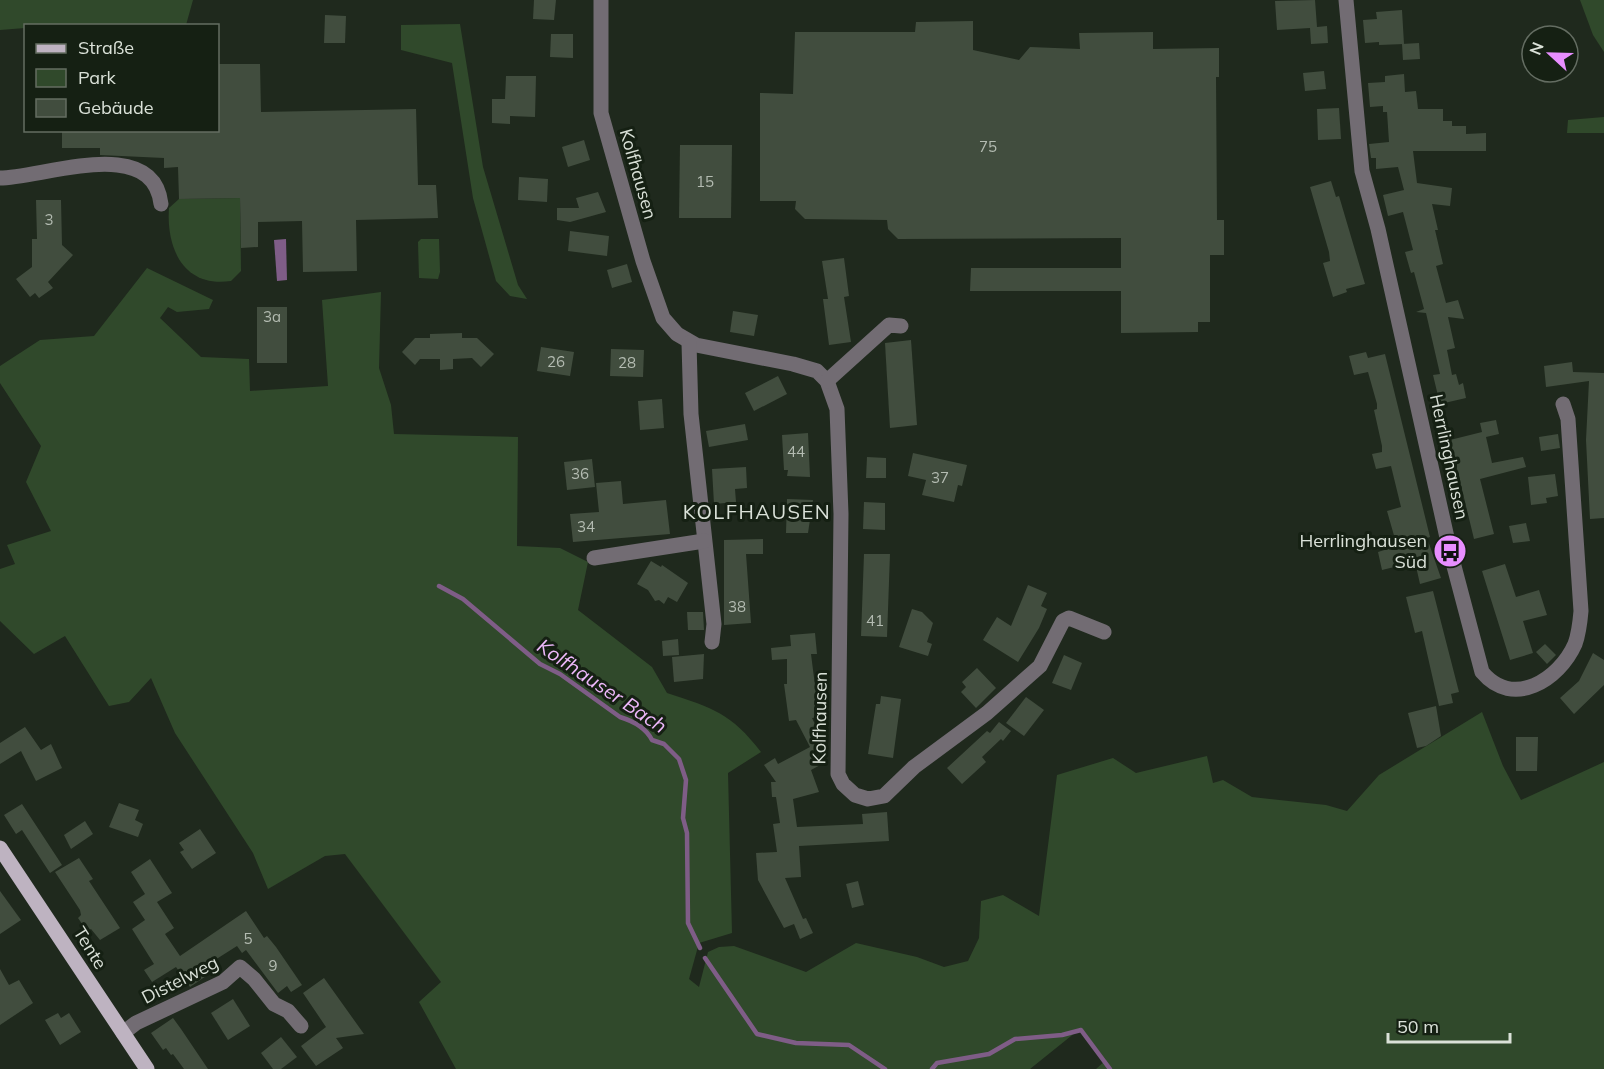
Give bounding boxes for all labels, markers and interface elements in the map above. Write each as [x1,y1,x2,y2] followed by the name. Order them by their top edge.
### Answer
[24,24,219,132] legend
[1520,24,1580,84] north arrow
[78,36,134,59] text: Straße
[1525,39,1548,58] text: N
[78,66,117,89] text: Park
[78,96,154,119] text: Gebäude
[615,126,662,222] street label: Kolfhausen
[979,137,997,156] house number: 75
[696,172,714,191] house number: 15
[44,210,54,229] house number: 3
[263,307,281,326] house number: 3a
[547,352,565,371] house number: 26
[618,353,636,372] house number: 28
[1425,392,1474,522] street label: Herrlinghausen
[787,442,805,461] house number: 44
[571,464,589,483] house number: 36
[931,468,949,487] house number: 37
[683,499,831,524] district label: KOLFHAUSEN
[577,517,595,536] house number: 34
[1299,529,1427,573] place label: Herrlinghausen Süd
[1432,533,1468,569] bus stop icon: Herrlinghausen Süd
[728,597,746,616] house number: 38
[866,611,884,630] house number: 41
[533,633,672,738] water label: Kolfhauser Bach
[807,671,832,765] street label: Kolfhausen
[69,922,112,973] street label: Tente
[243,929,253,948] house number: 5
[138,950,222,1009] street label: Distelweg
[268,956,278,975] house number: 9
[1388,1006,1510,1044] scale bar
[1397,1015,1439,1038] text: 50 m

